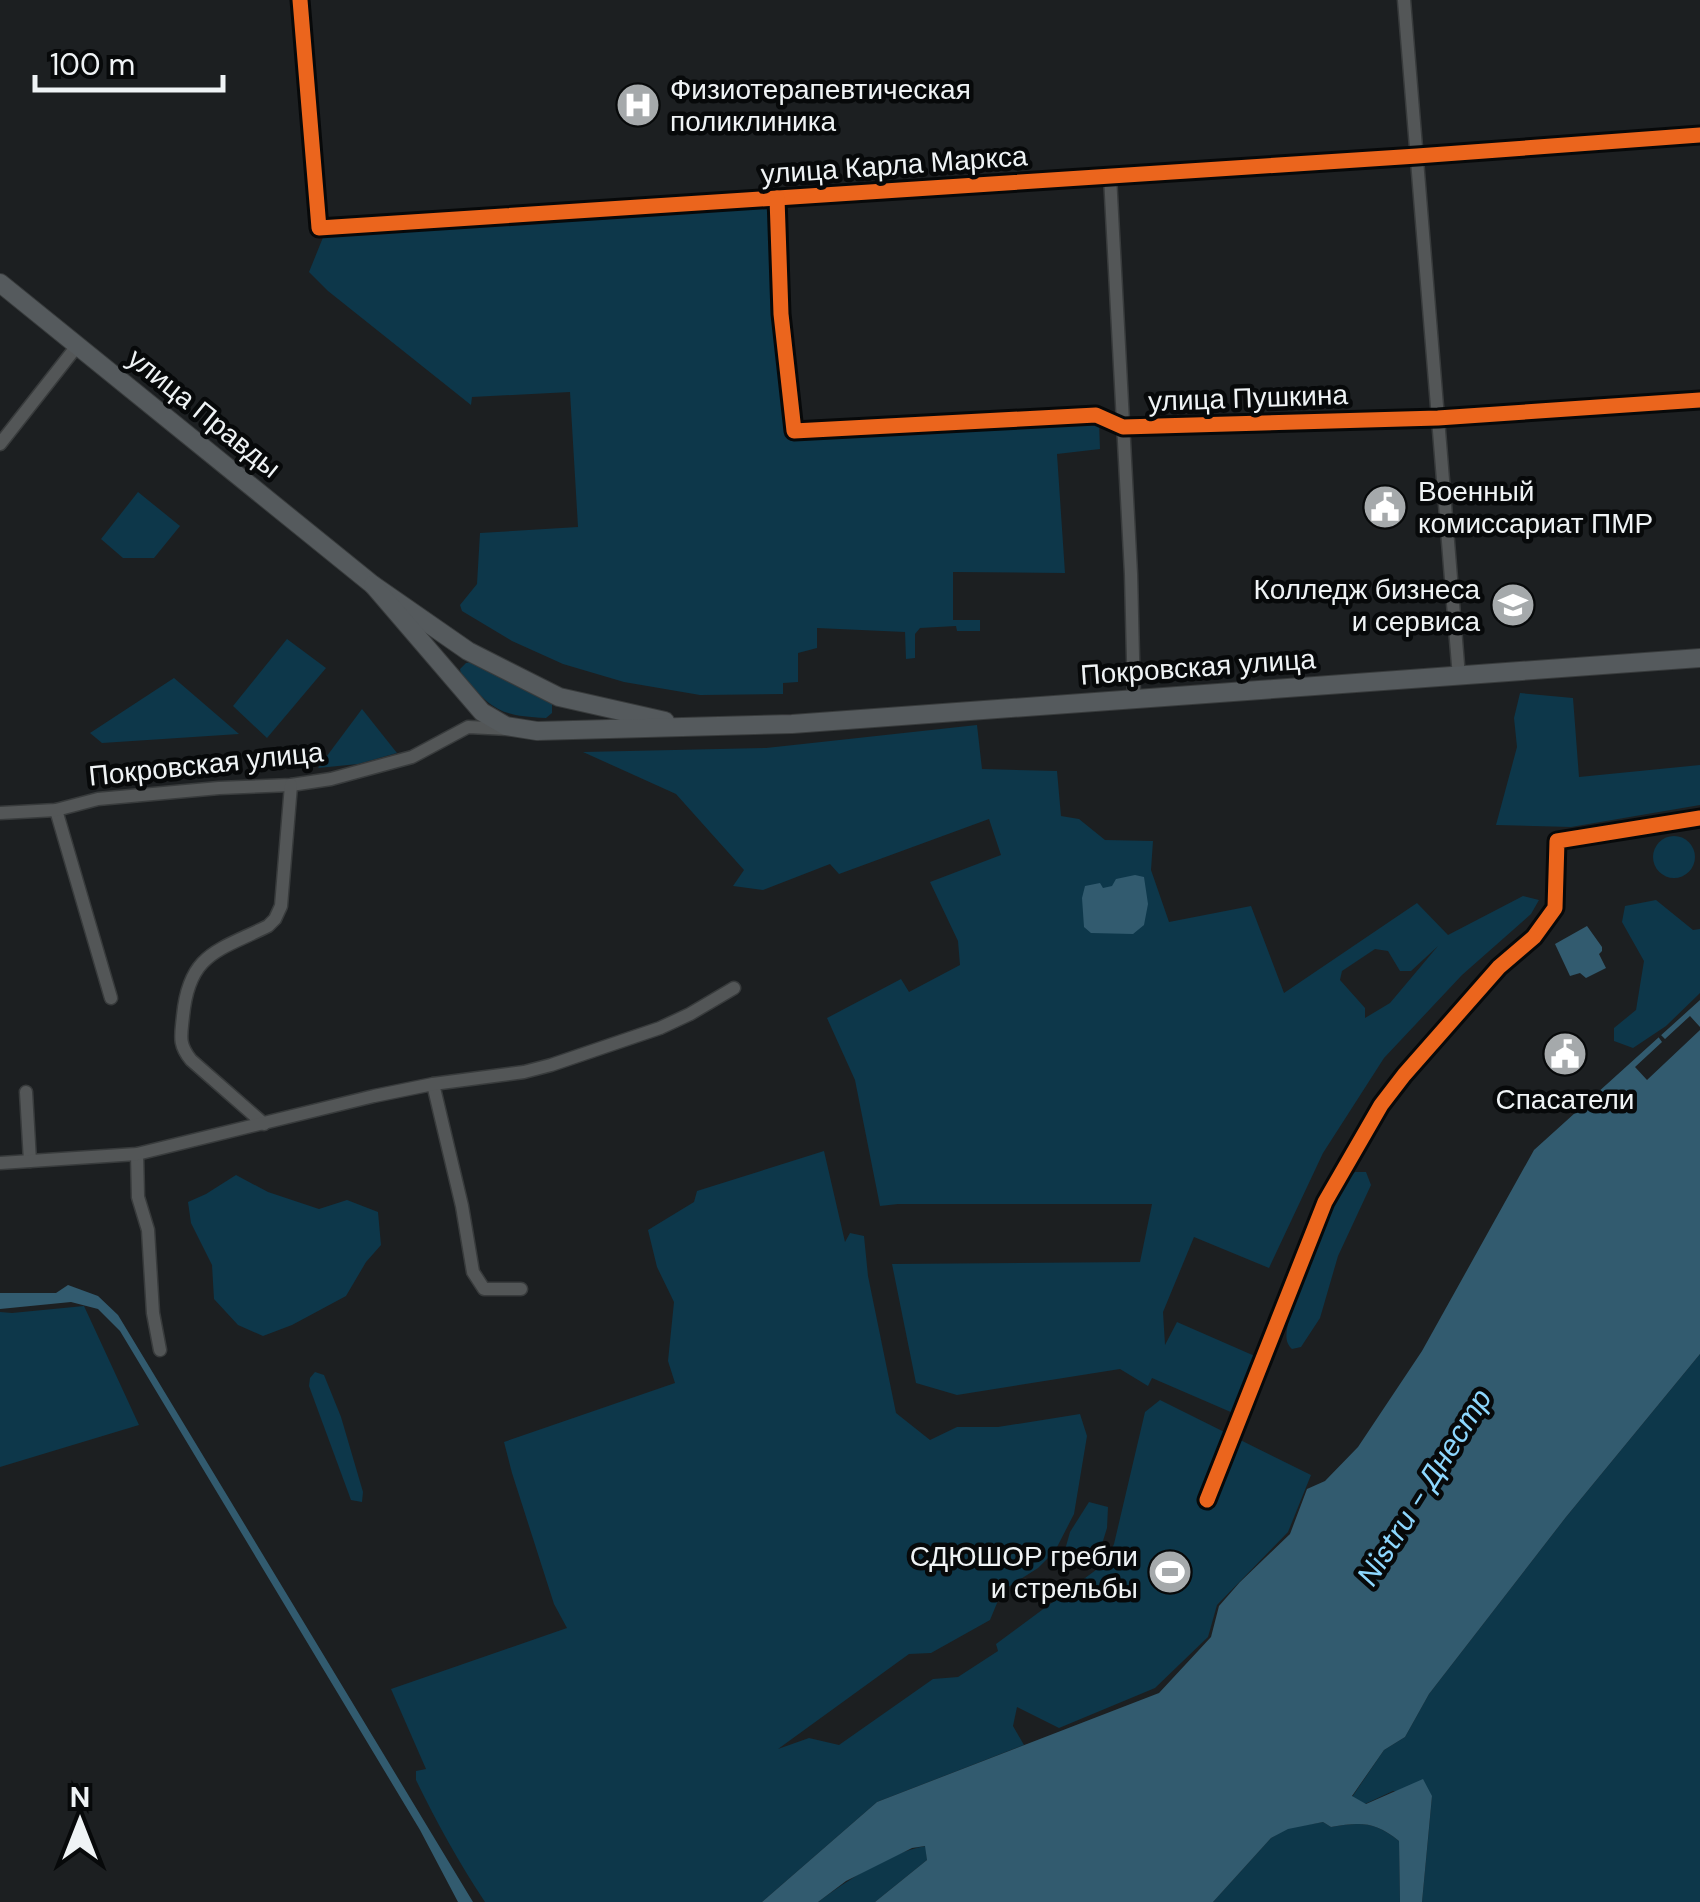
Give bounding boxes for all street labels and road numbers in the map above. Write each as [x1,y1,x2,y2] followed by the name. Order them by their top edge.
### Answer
[759,137,1029,193] street label: улица Карла Маркса
[120,340,288,486] street label: улица Правды
[1147,376,1349,420] street label: улица Пушкина
[1079,640,1317,694] street label: Покровская улица
[87,733,326,795] street label: Покровская улица

